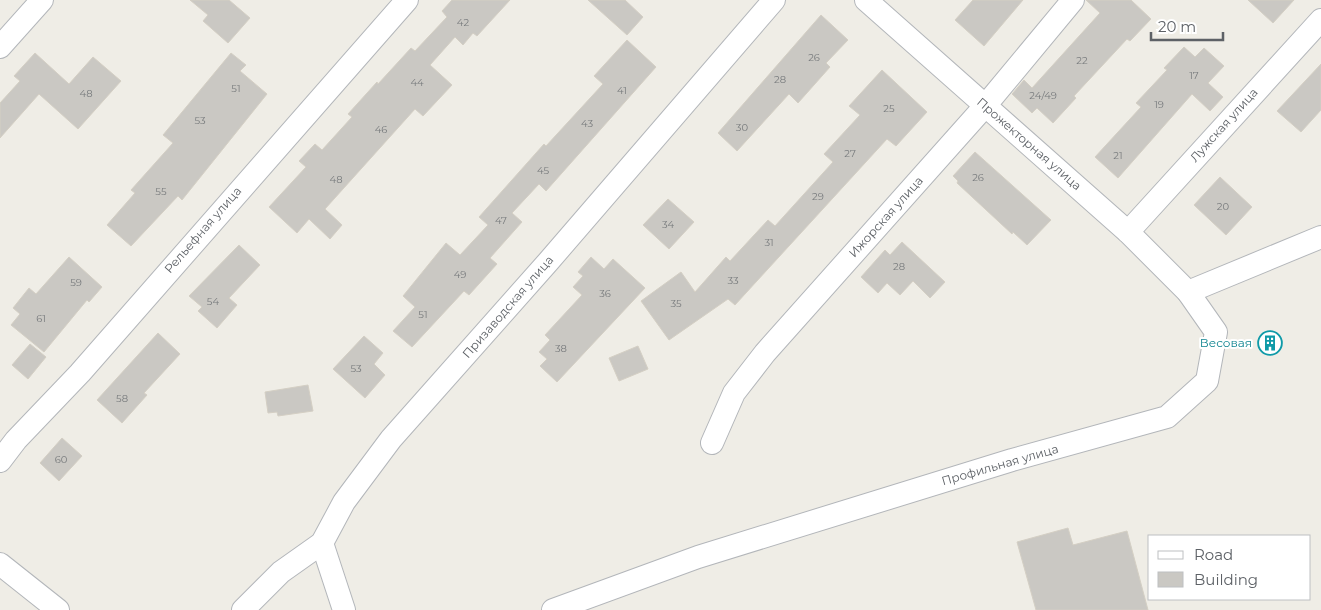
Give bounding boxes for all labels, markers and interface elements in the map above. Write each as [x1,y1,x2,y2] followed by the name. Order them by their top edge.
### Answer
[1151,10,1224,42] scale bar
[457,16,469,29] house number: 42
[1158,17,1196,36] text: 20 m
[808,51,820,64] house number: 26
[1076,54,1088,67] house number: 22
[1189,69,1199,82] house number: 17
[774,73,786,86] house number: 28
[410,76,424,89] house number: 44
[231,82,241,95] house number: 51
[617,84,627,97] house number: 41
[1187,85,1261,165] street label: Лужская улица
[79,87,93,100] house number: 48
[1029,89,1057,102] house number: 24/49
[974,94,1085,193] street label: Прожекторная улица
[1154,98,1164,111] house number: 19
[883,102,895,115] house number: 25
[194,114,206,127] house number: 53
[581,117,593,130] house number: 43
[736,121,749,134] house number: 30
[375,123,387,136] house number: 46
[844,147,856,160] house number: 27
[1113,149,1123,162] house number: 21
[537,164,549,177] house number: 45
[972,171,984,184] house number: 26
[329,173,343,186] house number: 48
[845,173,926,260] street label: Ижорская улица
[161,183,244,276] street label: Рельефная улица
[155,185,167,198] house number: 55
[812,190,824,203] house number: 29
[1217,200,1230,213] house number: 20
[495,214,507,227] house number: 47
[662,218,675,231] house number: 34
[764,236,774,249] house number: 31
[459,252,556,361] street label: Призаводская улица
[893,260,905,273] house number: 28
[454,268,466,281] house number: 49
[727,274,739,287] house number: 33
[70,276,82,289] house number: 59
[599,287,611,300] house number: 36
[207,295,220,308] house number: 54
[670,297,682,310] house number: 35
[418,308,428,321] house number: 51
[36,312,46,325] house number: 61
[1257,330,1283,356] building icon: Весовая
[1200,335,1252,350] place label: Весовая
[555,342,567,355] house number: 38
[350,362,362,375] house number: 53
[116,392,128,405] house number: 58
[940,441,1060,488] street label: Профильная улица
[55,453,68,466] house number: 60
[1148,535,1311,600] legend
[1194,545,1233,564] text: Road
[1194,570,1258,589] text: Building

